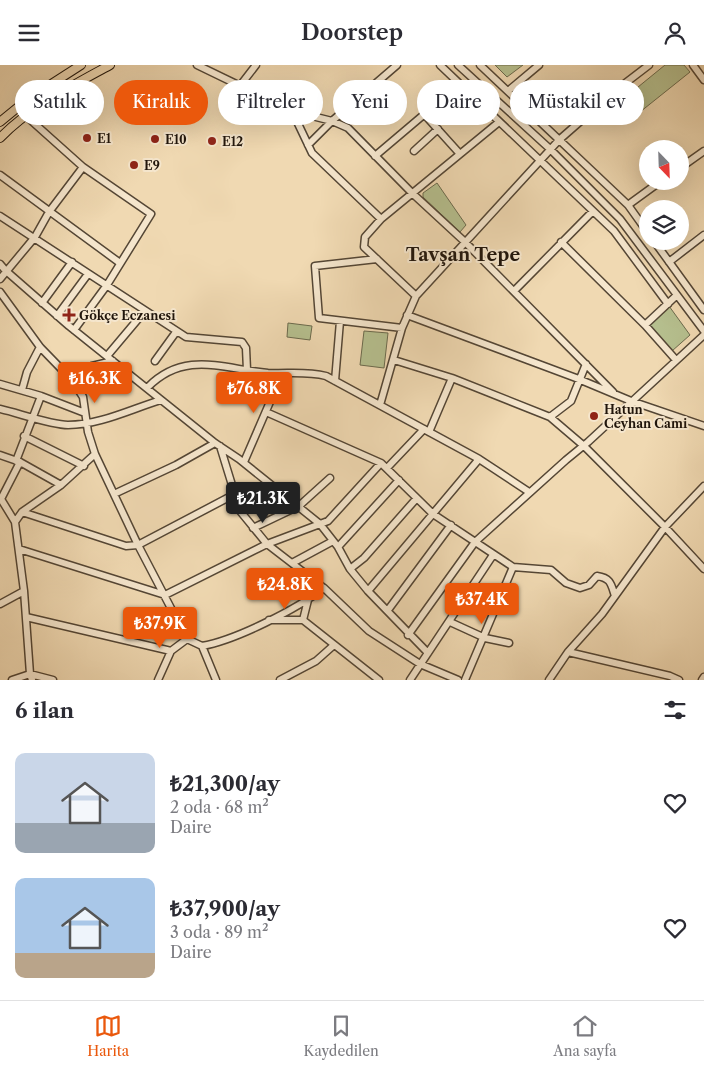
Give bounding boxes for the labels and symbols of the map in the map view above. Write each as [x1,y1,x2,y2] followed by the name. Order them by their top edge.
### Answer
[97,131,112,146] place label: E1
[81,132,93,144] marker: E1
[165,132,187,147] place label: E10
[149,133,161,145] marker: E10
[222,134,243,149] place label: E12
[206,135,218,147] marker: E12
[639,140,689,190] north arrow
[144,158,160,173] place label: E9
[128,159,140,171] marker: E9
[406,244,520,266] district label: Tavşan Tepe
[79,308,176,323] place label: Gökçe Eczanesi
[63,309,75,321] marker: Gökçe Eczanesi
[54,361,136,404] pin: ₺16.3K
[213,371,295,414] pin: ₺76.8K
[604,402,688,431] place label: Hatun Ceyhan Cami
[588,410,600,422] marker: Hatun Ceyhan Cami
[222,481,304,524] pin: ₺21.3K
[244,567,326,610] pin: ₺24.8K
[441,583,523,625] pin: ₺37.4K
[119,607,201,649] pin: ₺37.9K

